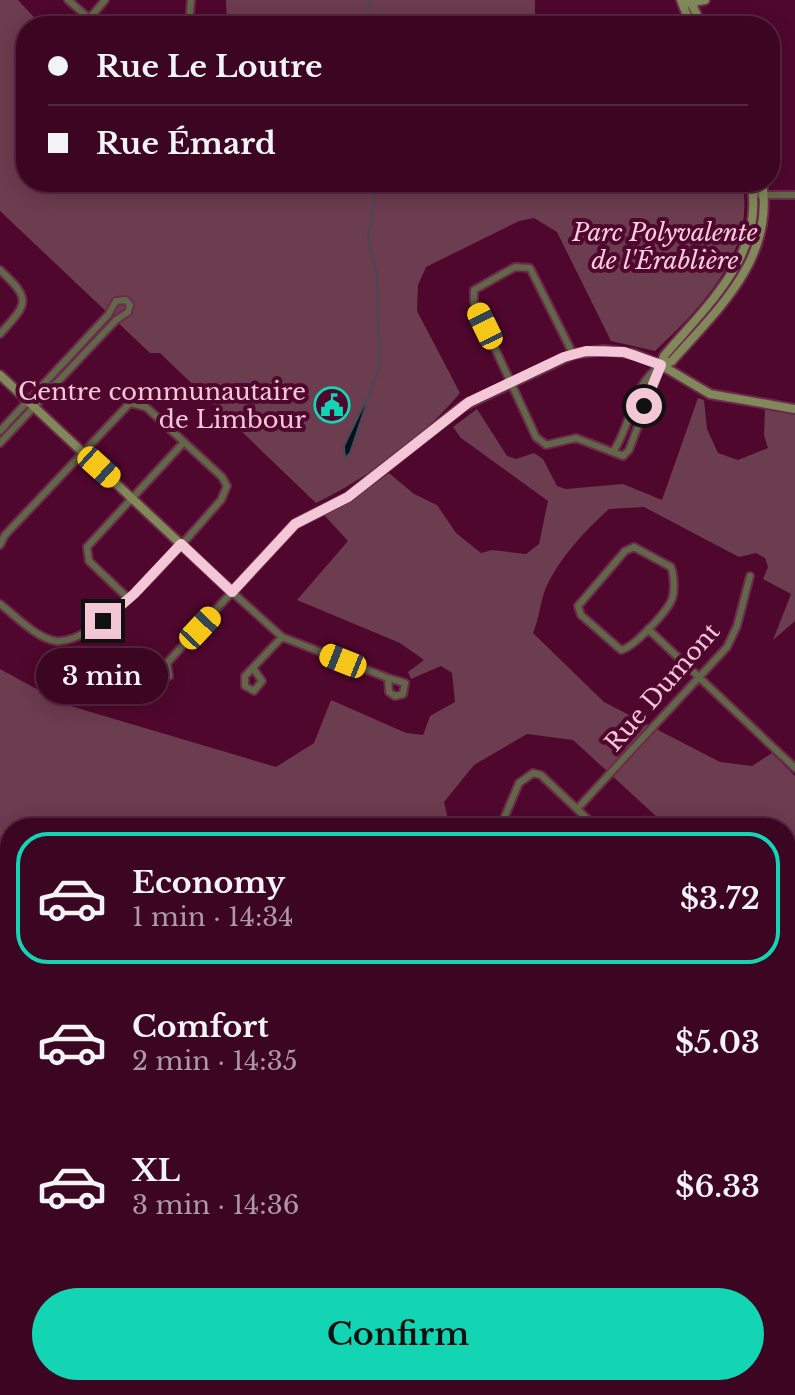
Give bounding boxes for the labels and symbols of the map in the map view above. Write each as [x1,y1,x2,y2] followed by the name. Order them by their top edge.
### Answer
[571,218,758,275] park label: Parc Polyvalente de l'Érablière
[464,299,506,353] car
[18,377,307,434] place label: Centre communautaire de Limbour
[313,386,351,424] public building icon: Centre communautaire de Limbour
[626,388,662,424] route start
[73,442,125,492] car
[175,602,225,654] car
[85,603,121,639] route end
[599,617,725,757] street label: Rue Dumont
[316,641,370,681] car
[37,649,169,705] callout: 3 min

